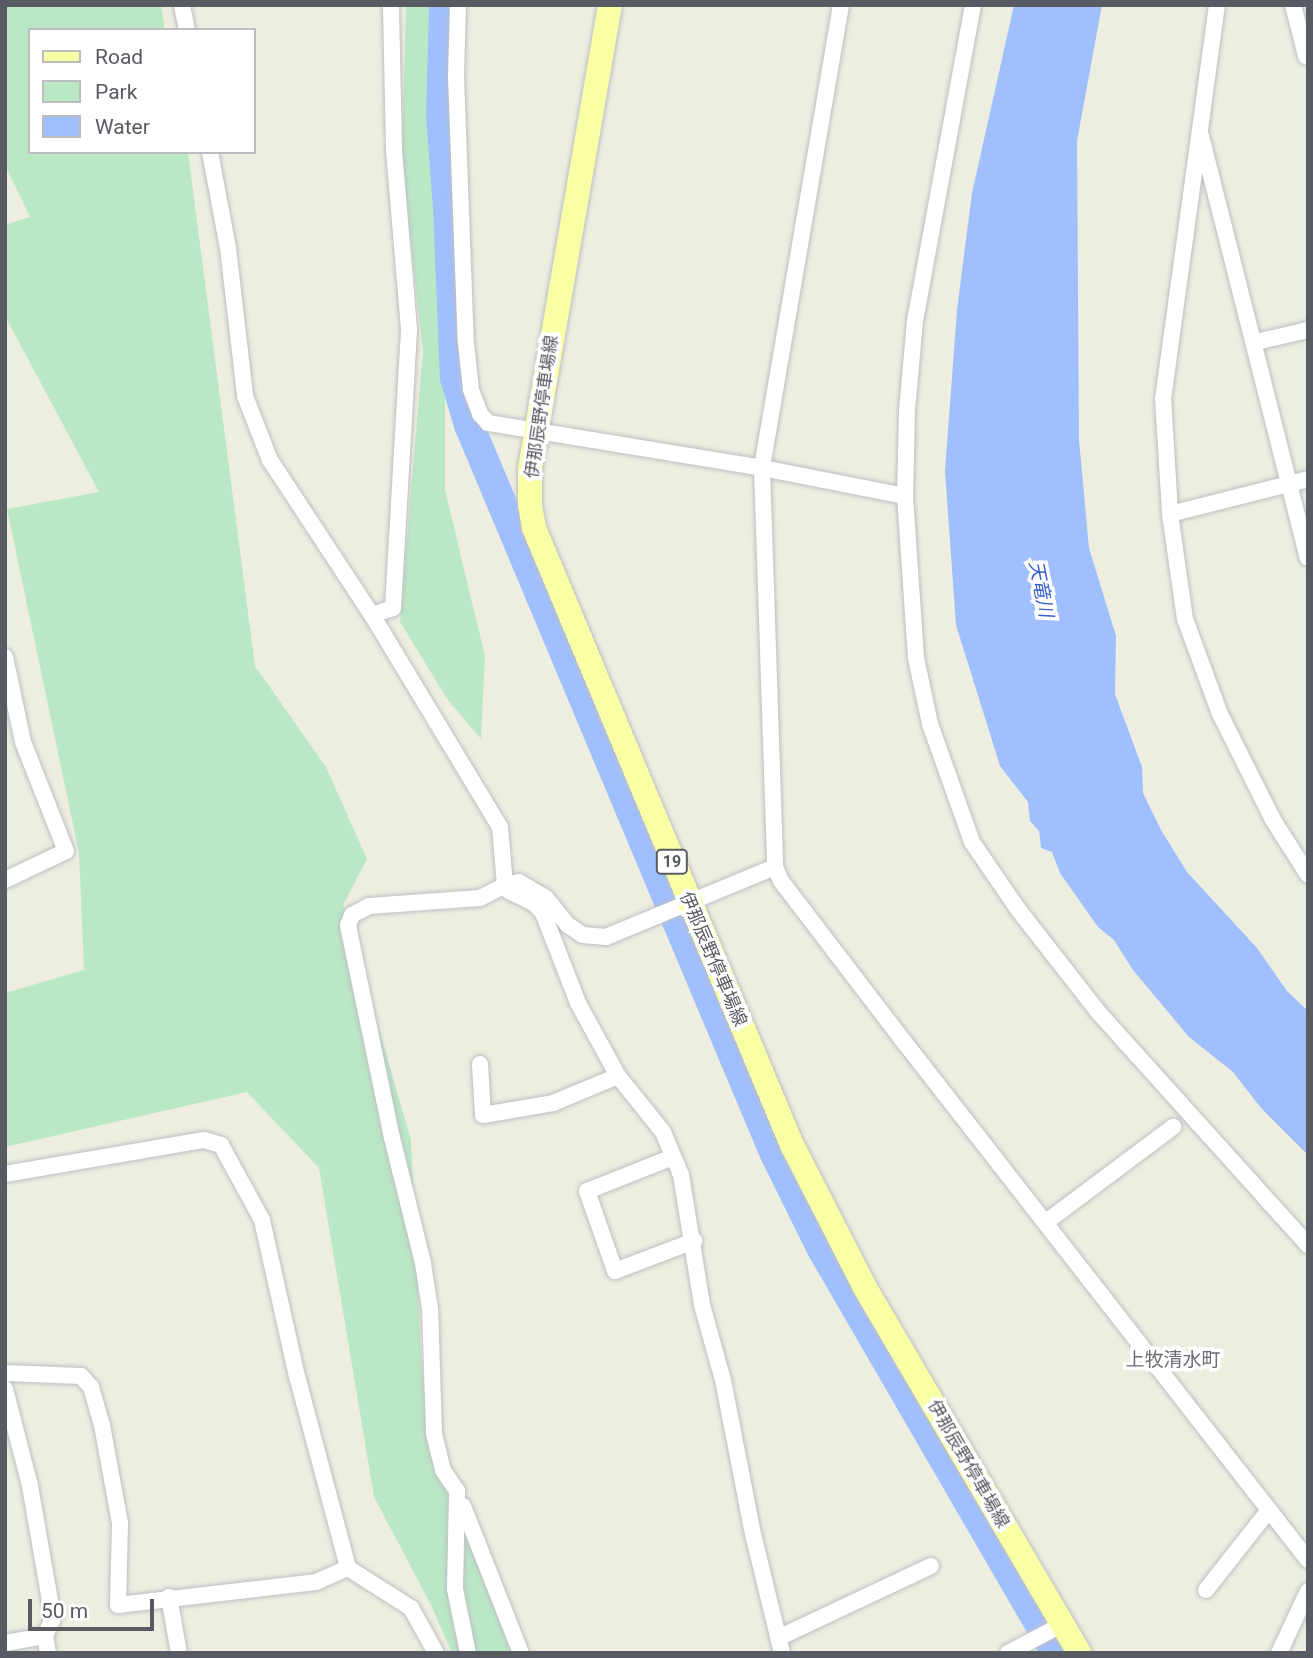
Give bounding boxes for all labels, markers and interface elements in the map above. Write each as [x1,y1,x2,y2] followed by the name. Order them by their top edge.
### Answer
[28,28,256,154] legend
[95,45,143,69] text: Road
[95,80,137,104] text: Park
[95,115,150,139] text: Water
[521,334,563,480] street label: 伊那辰野停車場線
[1024,559,1058,619] water label: 天竜川
[654,849,690,874] road number: 19
[675,889,751,1029] street label: 伊那辰野停車場線
[1126,1349,1220,1371] district label: 上牧清水町
[923,1396,1013,1532] street label: 伊那辰野停車場線
[32,1584,158,1628] scale bar
[41,1599,88,1623] text: 50 m

